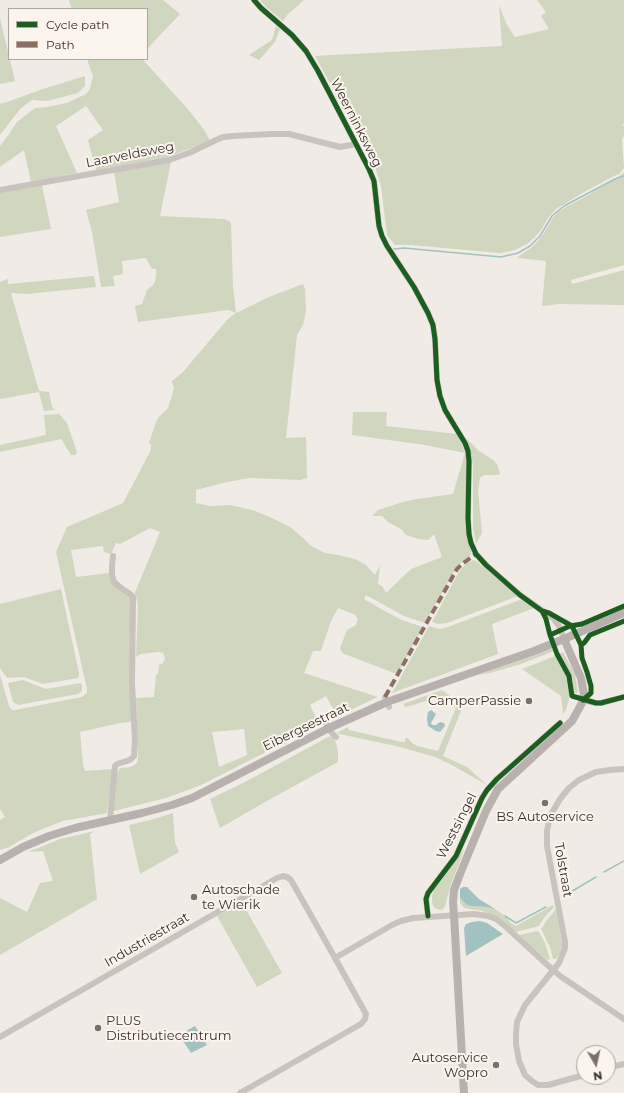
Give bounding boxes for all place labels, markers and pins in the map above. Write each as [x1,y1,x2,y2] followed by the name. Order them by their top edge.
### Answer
[428,693,521,709] place label: CamperPassie
[524,696,534,706] marker: CamperPassie
[540,798,550,808] marker: BS Autoservice
[496,809,594,825] place label: BS Autoservice
[202,882,280,913] place label: Autoschade te Wierik
[189,892,199,902] marker: Autoschade te Wierik
[106,1013,232,1044] place label: PLUS Distributiecentrum
[93,1023,103,1033] marker: PLUS Distributiecentrum
[412,1050,488,1081] place label: Autoservice Wopro
[491,1060,501,1070] marker: Autoservice Wopro

